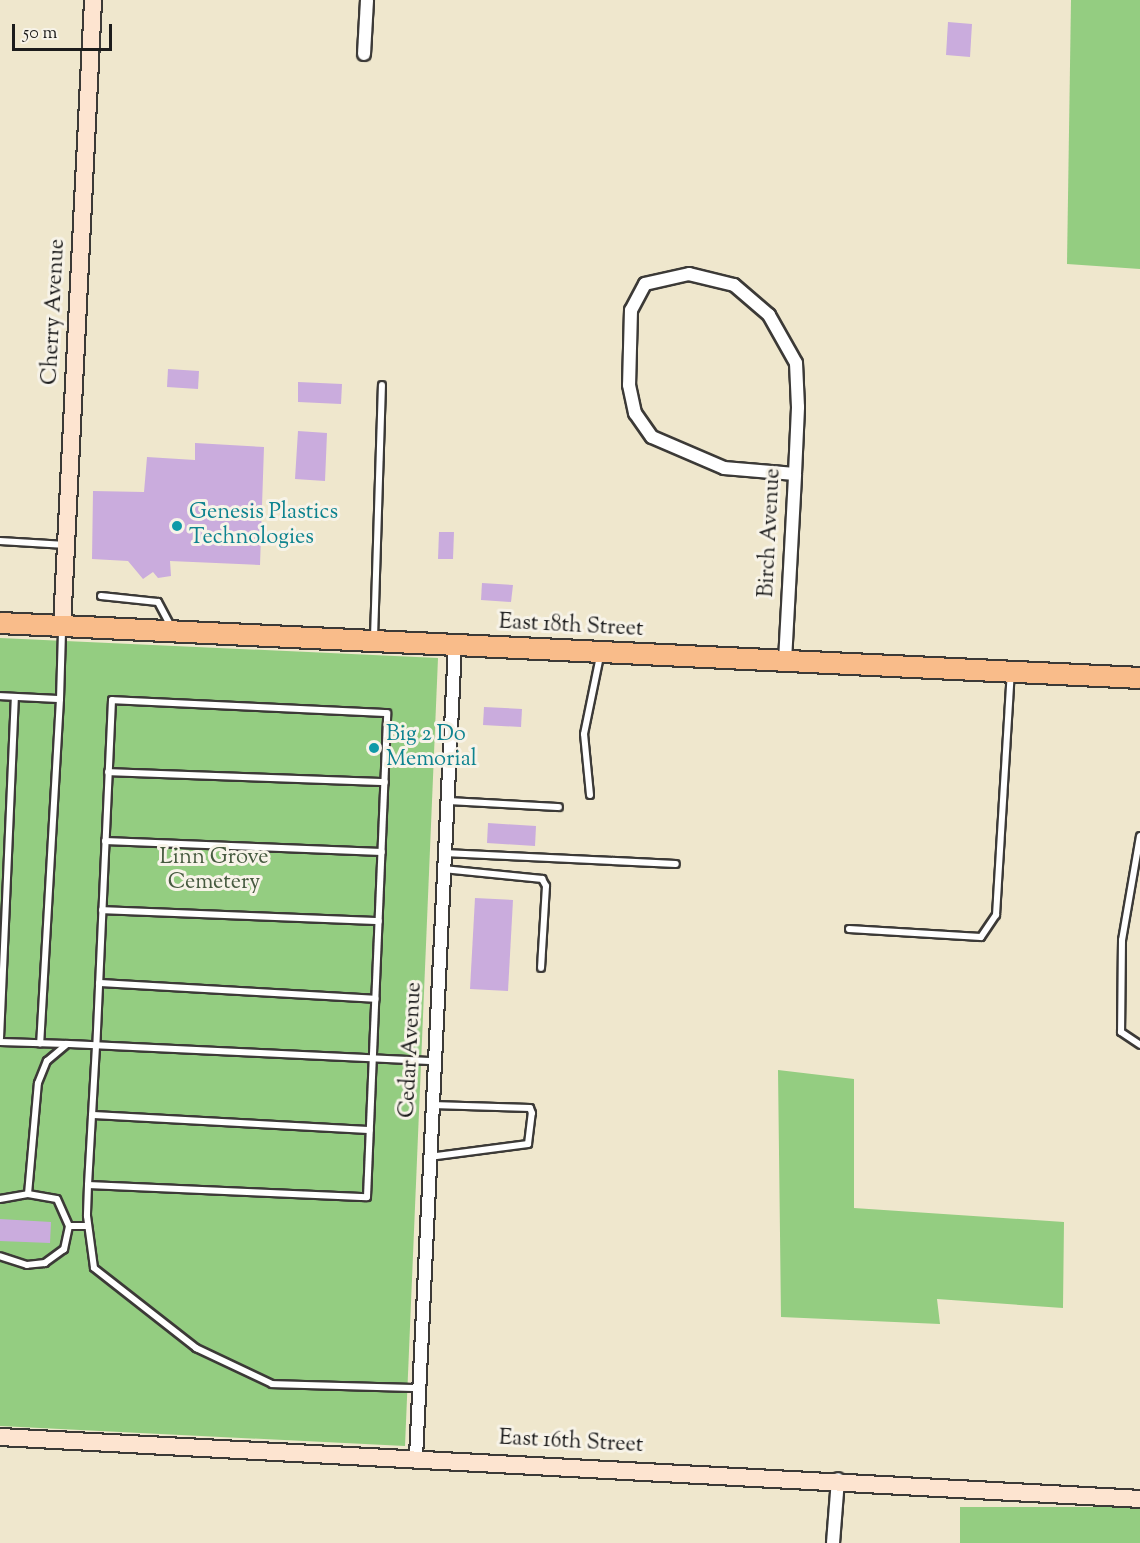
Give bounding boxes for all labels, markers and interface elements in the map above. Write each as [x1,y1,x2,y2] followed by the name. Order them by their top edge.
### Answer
[15,12,116,50] scale bar
[23,21,57,47] text: 50 m
[38,238,72,386] street label: Cherry Avenue
[754,468,788,598] street label: Birch Avenue
[189,500,338,552] place label: Genesis Plastics Technologies
[170,519,184,533] marker: Genesis Plastics Technologies
[498,610,644,644] street label: East 18th Street
[386,722,477,774] place label: Big 2 Do Memorial
[367,741,381,755] marker: Big 2 Do Memorial
[160,845,268,896] park label: Linn Grove Cemetery
[395,981,429,1119] street label: Cedar Avenue
[498,1426,644,1460] street label: East 16th Street

